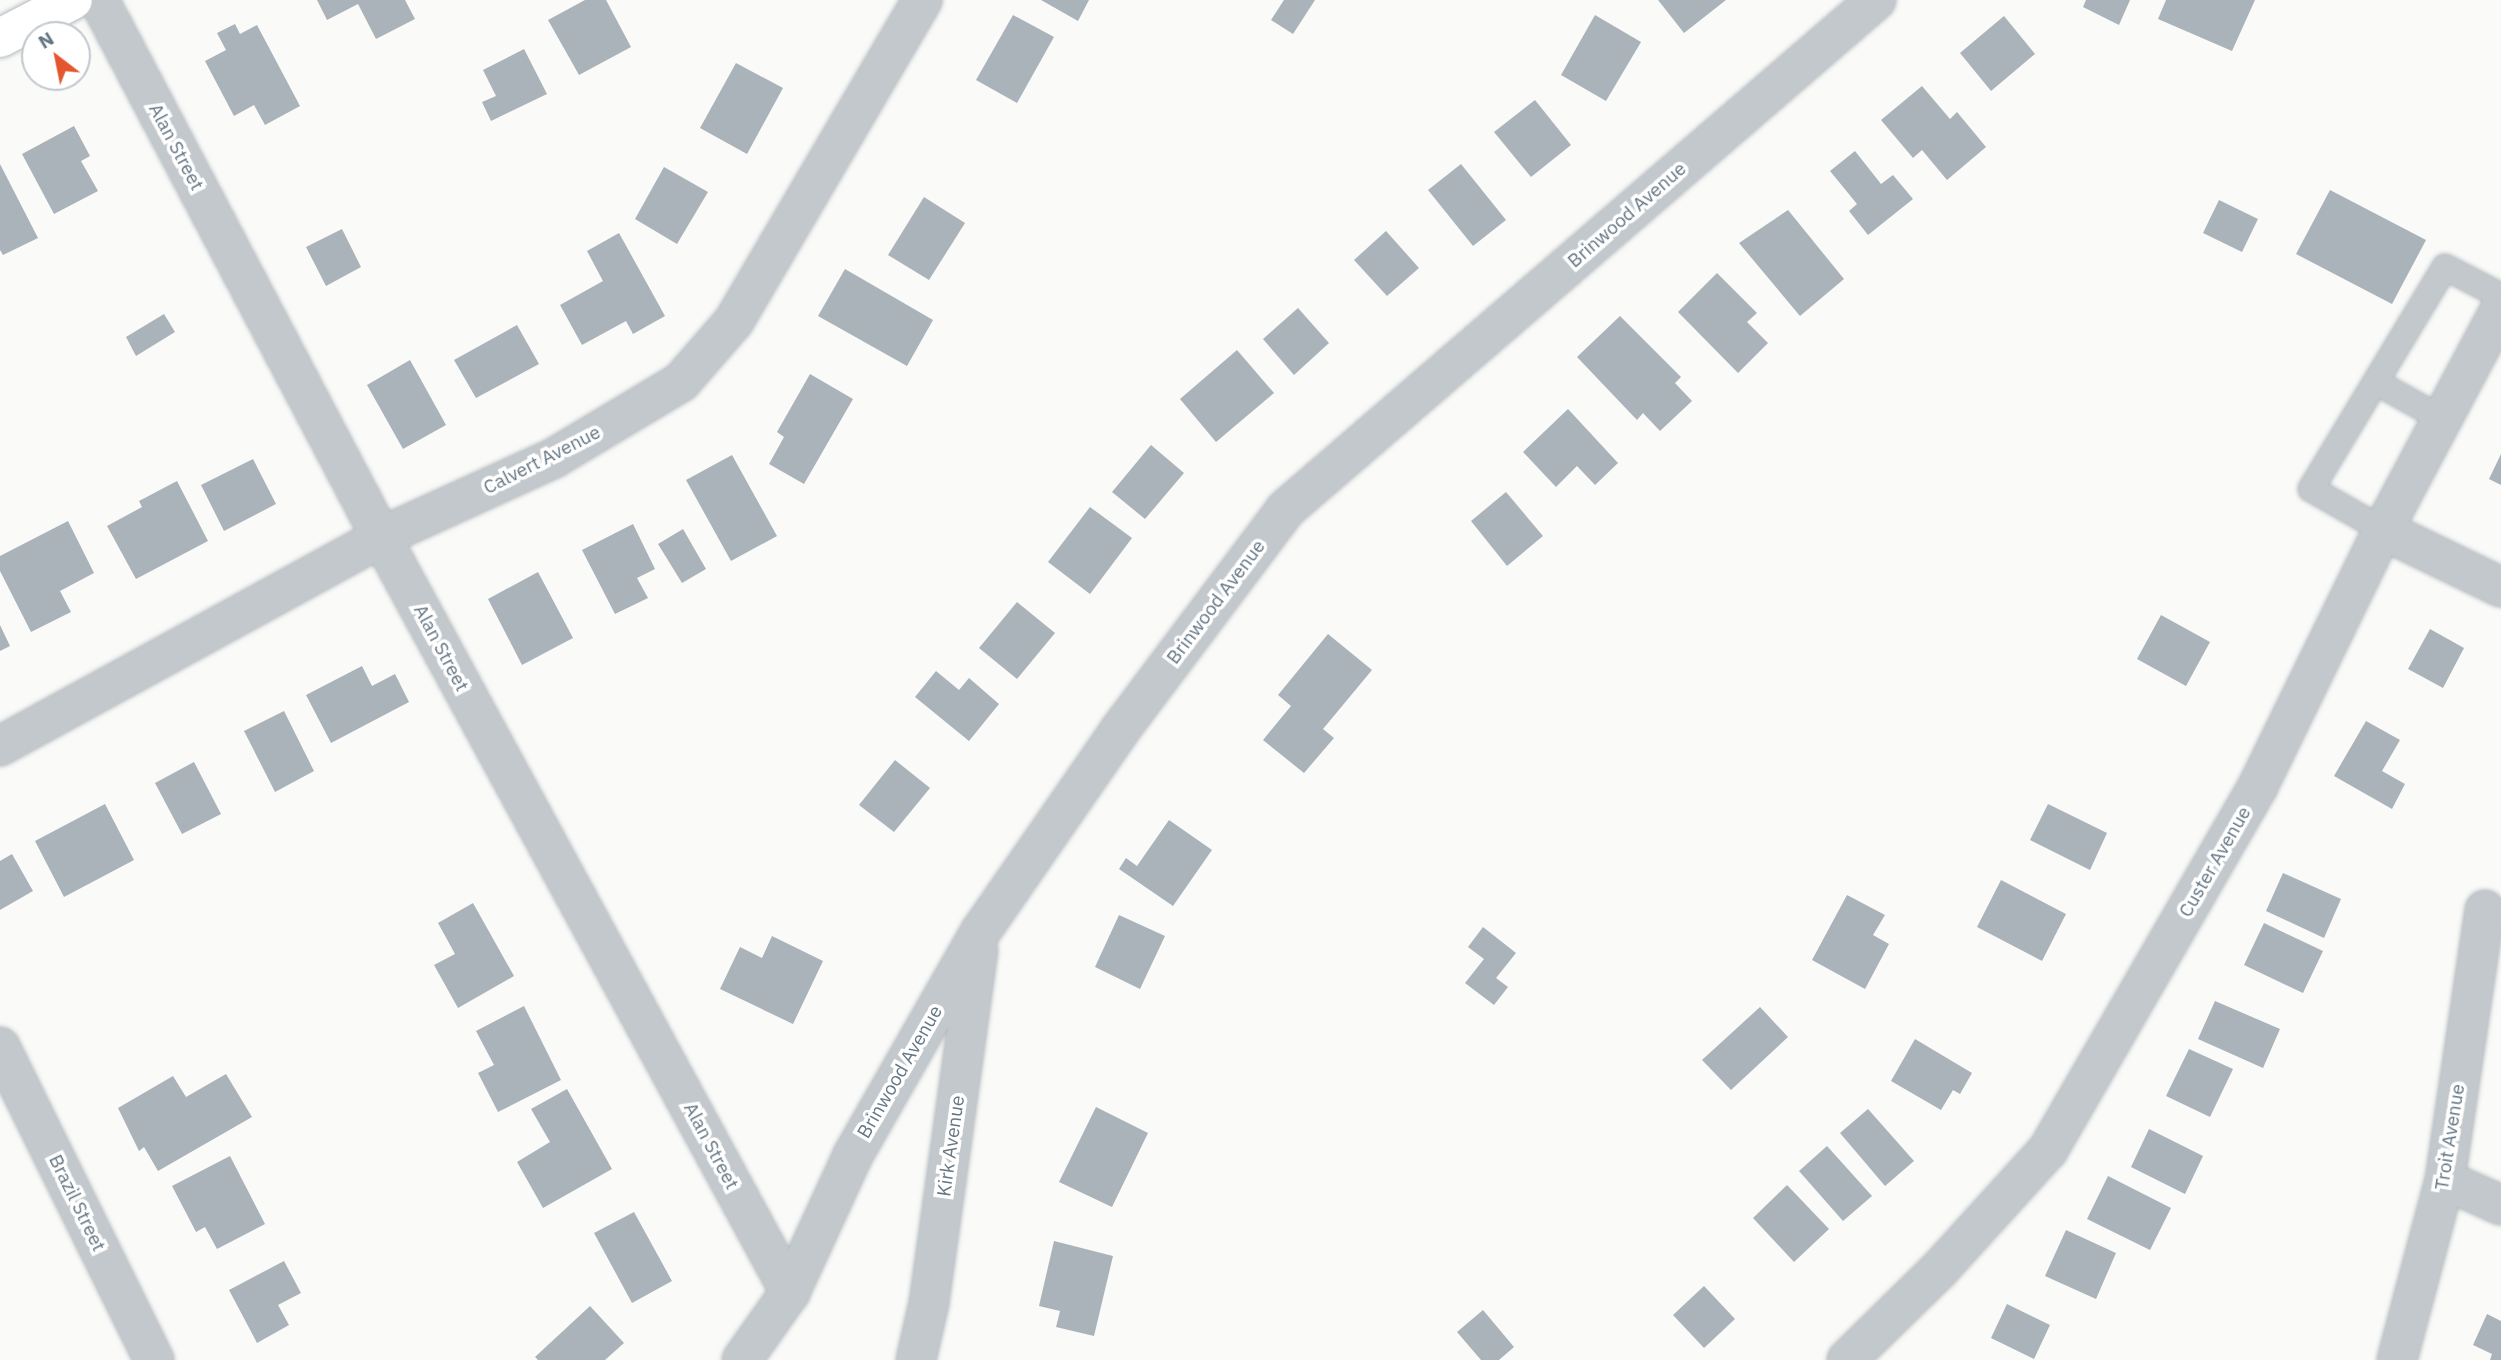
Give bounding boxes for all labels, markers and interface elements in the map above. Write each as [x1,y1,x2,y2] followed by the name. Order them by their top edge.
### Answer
[21,21,91,91] north arrow
[34,26,58,54] text: N
[144,100,208,194] street label: Alan Street
[1563,157,1691,273] street label: Brinwood Avenue
[480,421,604,499] street label: Calvert Avenue
[1162,535,1270,669] street label: Brinwood Avenue
[409,601,473,695] street label: Alan Street
[2174,803,2256,921] street label: Custer Avenue
[853,1002,947,1142] street label: Brinwood Avenue
[2430,1082,2470,1192] street label: Troit Avenue
[933,1094,969,1198] street label: Kirk Avenue
[679,1099,743,1193] street label: Alan Street
[44,1151,110,1255] street label: Brazil Street

